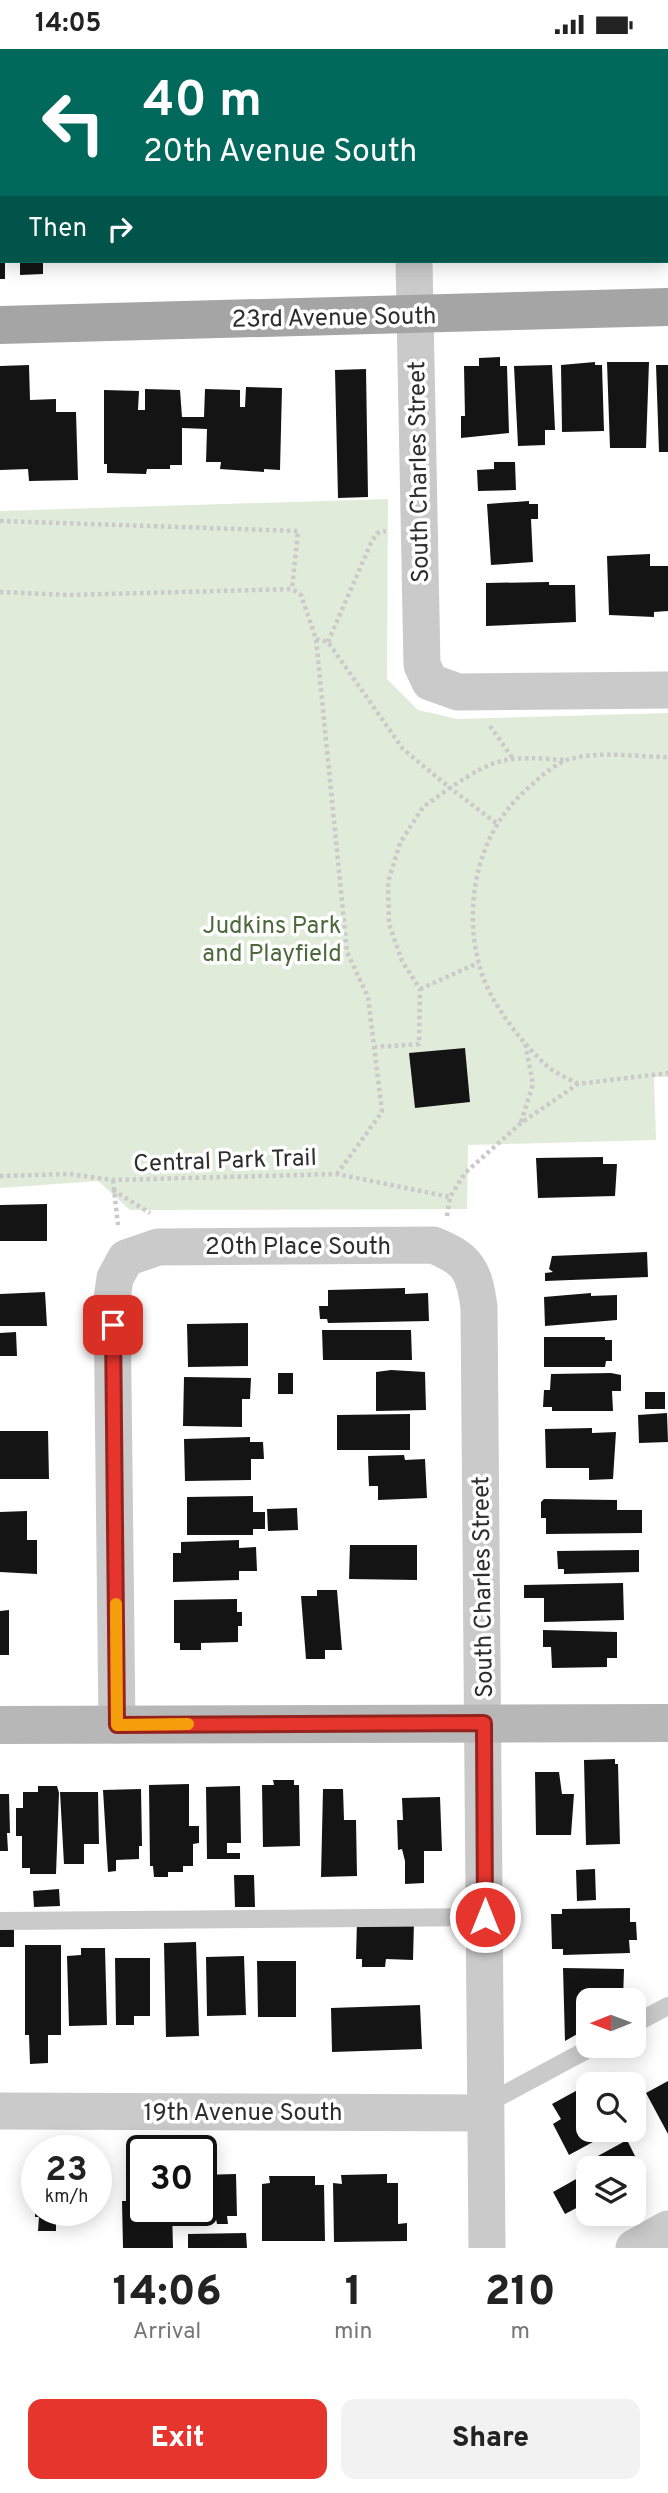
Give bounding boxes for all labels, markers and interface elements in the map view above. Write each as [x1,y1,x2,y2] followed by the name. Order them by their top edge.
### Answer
[35,8,101,41] text: 14:05
[143,72,262,134] text: 40 m
[28,77,119,168] icon: left
[143,133,417,173] text: 20th Avenue South
[101,210,139,248] icon: right
[28,213,87,246] text: Then
[231,302,437,336] street label: 23rd Avenue South
[403,361,437,583] street label: South Charles Street
[202,912,342,970] park label: Judkins Park and Playfield
[133,1144,317,1180] street label: Central Park Trail
[205,1233,391,1263] street label: 20th Place South
[83,1295,143,1355] pin
[94,1306,132,1344] icon: arrive
[467,1476,501,1698] street label: South Charles Street
[448,1880,522,1954] position arrow
[576,1988,646,2058] north arrow
[576,1988,646,2226] map controls
[576,2072,646,2142] button: search
[144,2099,342,2129] street label: 19th Avenue South
[126,2135,217,2226] speed limit sign: 30
[45,2149,88,2193] text: 23
[576,2156,646,2226] button: layers
[45,2186,88,2209] text: km/h
[112,2267,222,2320] text: 14:06
[345,2267,362,2320] text: 1
[485,2267,556,2320] text: 210
[133,2318,201,2347] text: Arrival
[334,2318,372,2347] text: min
[510,2318,530,2347] text: m
[28,2399,327,2479] button: Exit
[341,2399,640,2479] button: Share

